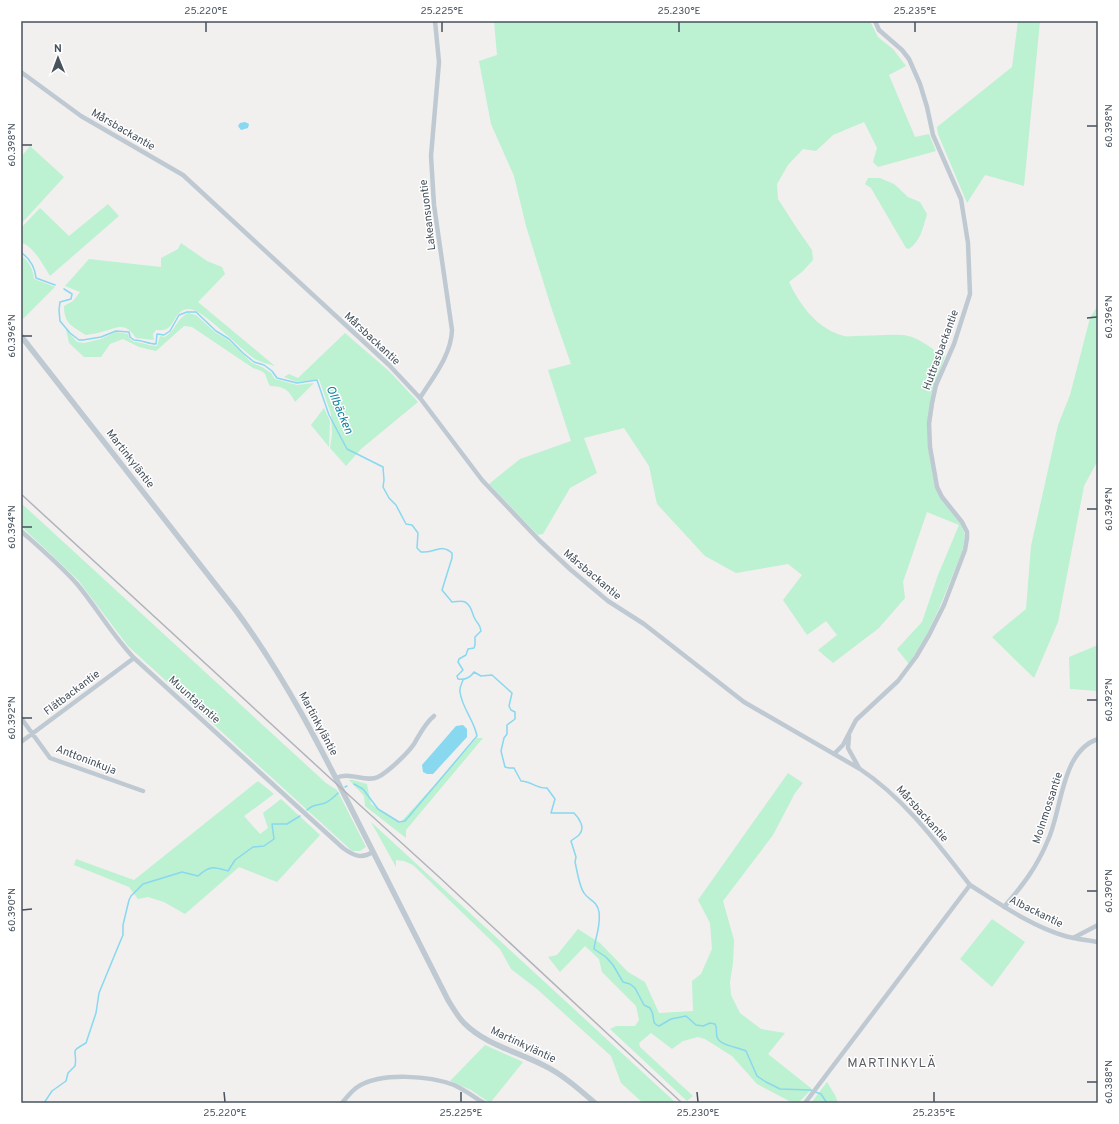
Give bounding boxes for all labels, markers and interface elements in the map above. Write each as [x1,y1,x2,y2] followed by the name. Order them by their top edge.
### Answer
[184,5,228,18] text: 25.220°E
[420,5,464,18] text: 25.225°E
[657,5,701,18] text: 25.230°E
[893,5,937,18] text: 25.235°E
[38,38,78,78] north arrow
[54,42,62,56] text: N
[1103,104,1116,148] text: 60.398°N
[88,106,158,154] street label: Mårsbackantie
[6,123,19,167] text: 60.398°N
[417,179,439,251] street label: Lakeansuontie
[1103,295,1116,339] text: 60.396°N
[920,308,962,392] street label: Huttrasbackantie
[341,309,403,369] street label: Mårsbackantie
[6,314,19,358] text: 60.396°N
[322,383,357,437] water label: Ollbäcken
[103,427,157,491] street label: Martinkyläntie
[1103,487,1116,531] text: 60.394°N
[6,505,19,549] text: 60.394°N
[560,547,624,603] street label: Mårsbackantie
[41,667,103,719] street label: Flätbackantie
[165,673,223,727] street label: Muuntajantie
[1103,678,1116,722] text: 60.392°N
[295,690,341,759] street label: Martinkyläntie
[6,696,19,740] text: 60.392°N
[54,742,118,778] street label: Anttoninkuja
[1030,770,1066,846] street label: Molnmossantie
[893,783,951,845] street label: Mårsbackantie
[1103,869,1116,913] text: 60.390°N
[6,888,19,932] text: 60.390°N
[1007,893,1065,931] street label: Albackantie
[488,1024,558,1066] street label: Martinkyläntie
[847,1054,937,1072] district label: MARTINKYLÄ
[1103,1060,1116,1104] text: 60.388°N
[203,1107,247,1120] text: 25.220°E
[439,1107,483,1120] text: 25.225°E
[676,1107,720,1120] text: 25.230°E
[912,1107,956,1120] text: 25.235°E

